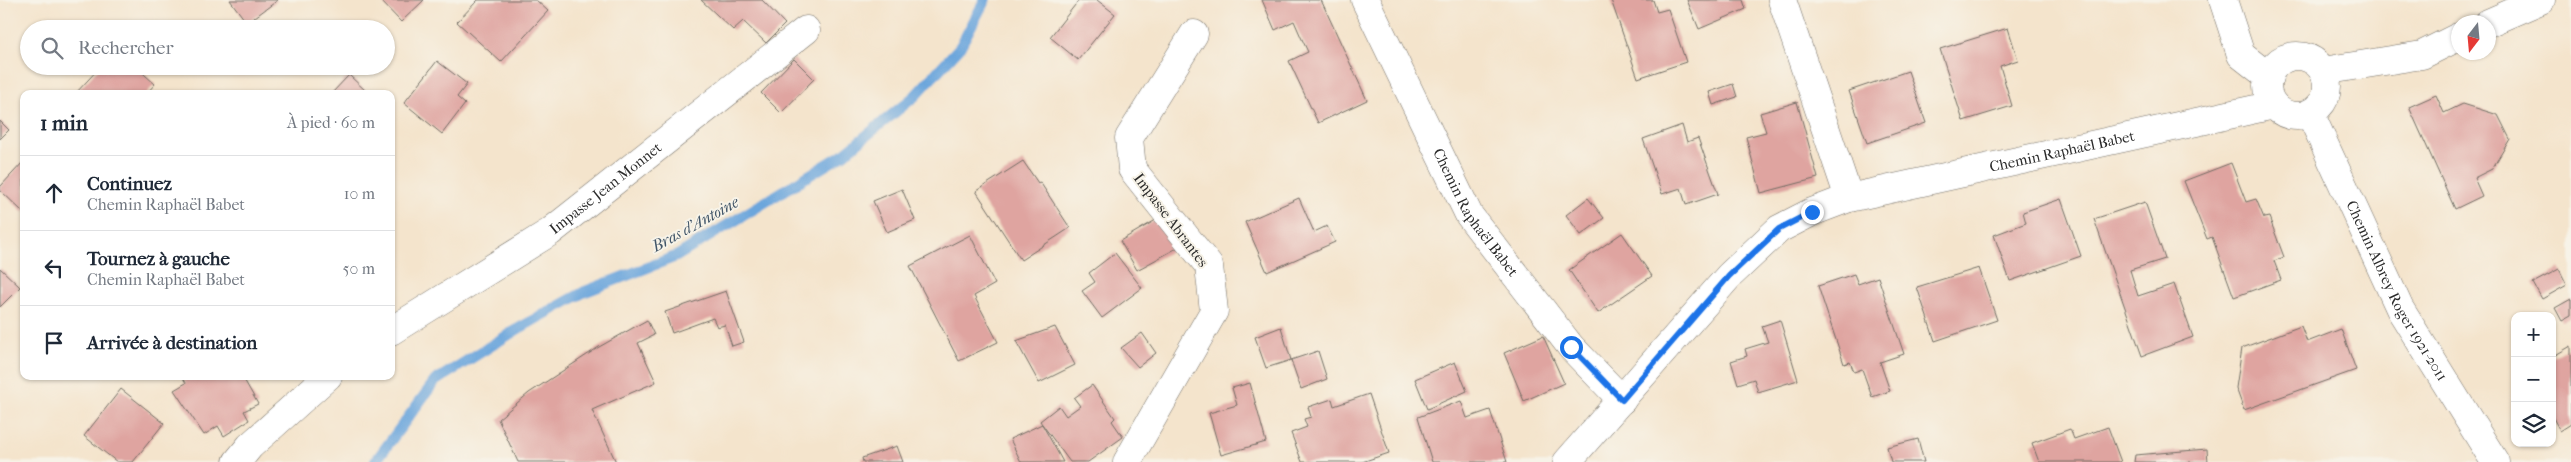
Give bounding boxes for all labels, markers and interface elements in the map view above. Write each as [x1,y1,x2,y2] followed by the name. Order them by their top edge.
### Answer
[2451,15,2496,60] north arrow
[20,20,395,75] search box
[38,34,66,62] icon: search
[78,37,174,59] text: Rechercher
[40,111,88,135] text: 1 min
[287,113,375,132] text: À pied · 60 m
[1988,127,2137,176] street label: Chemin Raphaël Babet
[546,138,666,238] street label: Impasse Jean Monnet
[1429,145,1523,281] street label: Chemin Raphaël Babet
[1130,170,1212,271] street label: Impasse Abrantes
[87,173,172,195] text: Continuez
[40,179,68,207] icon: ahead
[344,184,375,203] text: 10 m
[647,192,742,256] water label: Bras d'Antoine
[87,195,245,214] text: Chemin Raphaël Babet
[2342,198,2451,384] street label: Chemin Albrey Roger 1921-2011
[1801,201,1824,224] route end
[87,248,230,270] text: Tournez à gauche
[40,254,68,282] icon: left
[343,259,375,278] text: 50 m
[87,270,245,289] text: Chemin Raphaël Babet
[2511,312,2556,447] map controls
[2511,312,2556,357] button: +
[40,329,68,357] icon: arrive
[87,332,257,354] text: Arrivée à destination
[1560,336,1583,359] route start
[2511,357,2556,402] button: −
[2511,402,2556,447] button: layers

